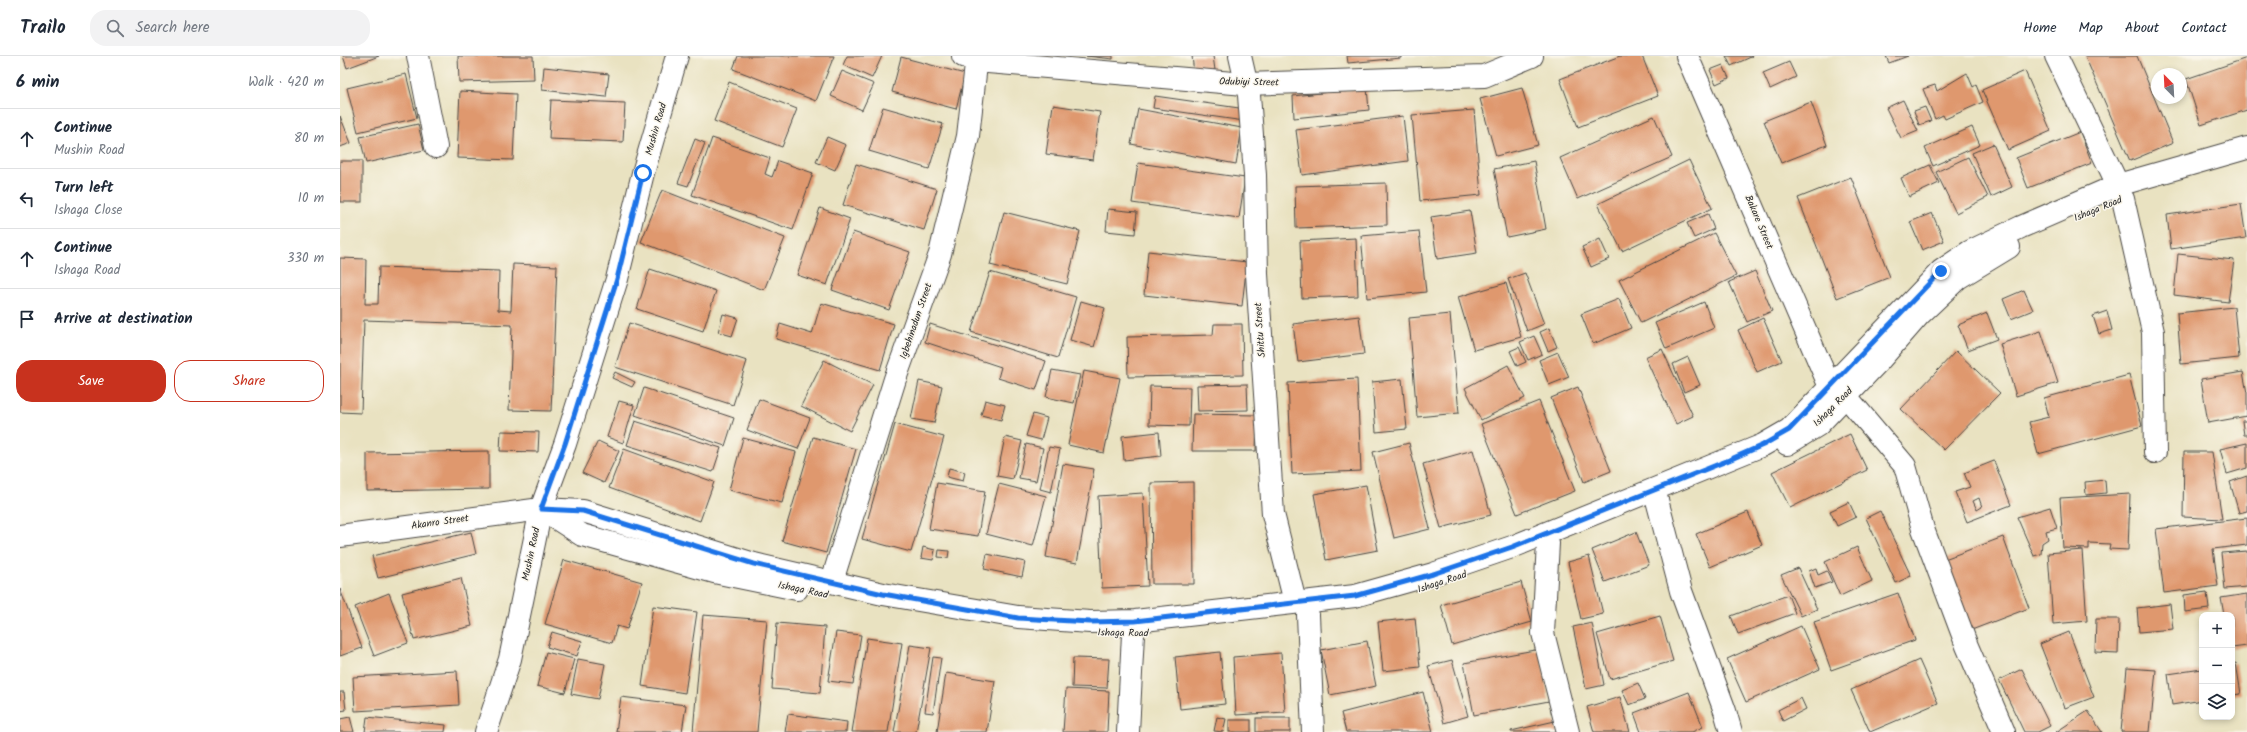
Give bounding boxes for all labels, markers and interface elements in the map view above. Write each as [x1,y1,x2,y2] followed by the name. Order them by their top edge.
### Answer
[90,10,370,46] search box
[20,13,66,43] text: Trailo
[136,16,210,40] text: Search here
[104,17,126,39] icon: search
[2023,17,2057,39] text: Home
[2079,17,2103,39] text: Map
[2125,17,2159,39] text: About
[2181,17,2227,39] text: Contact
[2151,68,2187,104] north arrow
[16,69,60,96] text: 6 min
[248,72,324,93] text: Walk · 420 m
[1219,73,1279,91] street label: Odubiyi Street
[641,100,671,157] street label: Mushin Road
[54,116,112,140] text: Continue
[16,128,38,150] icon: ahead
[294,128,324,149] text: 80 m
[54,140,124,161] text: Mushin Road
[634,164,652,182] route start
[54,176,114,200] text: Turn left
[16,188,38,210] icon: left
[298,188,324,209] text: 10 m
[1740,192,1778,252] street label: Bakare Street
[2071,192,2126,226] street label: Ishaga Road
[54,200,122,221] text: Ishaga Close
[54,236,112,260] text: Continue
[16,248,38,270] icon: ahead
[287,248,324,269] text: 330 m
[54,260,120,281] text: Ishaga Road
[1932,262,1950,280] route end
[895,281,937,361] street label: Igbehinadun Street
[1250,302,1270,358] street label: Shittu Street
[54,307,193,331] text: Arrive at destination
[16,308,38,330] icon: arrive
[16,360,166,402] button: Save
[174,360,324,402] button: Share
[1809,383,1857,431] street label: Ishaga Road
[410,510,470,534] street label: Akanro Street
[518,525,545,582] street label: Mushin Road
[1415,566,1470,597] street label: Ishaga Road
[776,577,831,603] street label: Ishaga Road
[2199,612,2235,720] map controls
[2199,612,2235,648] button: +
[1097,625,1150,641] street label: Ishaga Road
[2199,648,2235,684] button: −
[2199,684,2235,720] button: layers

